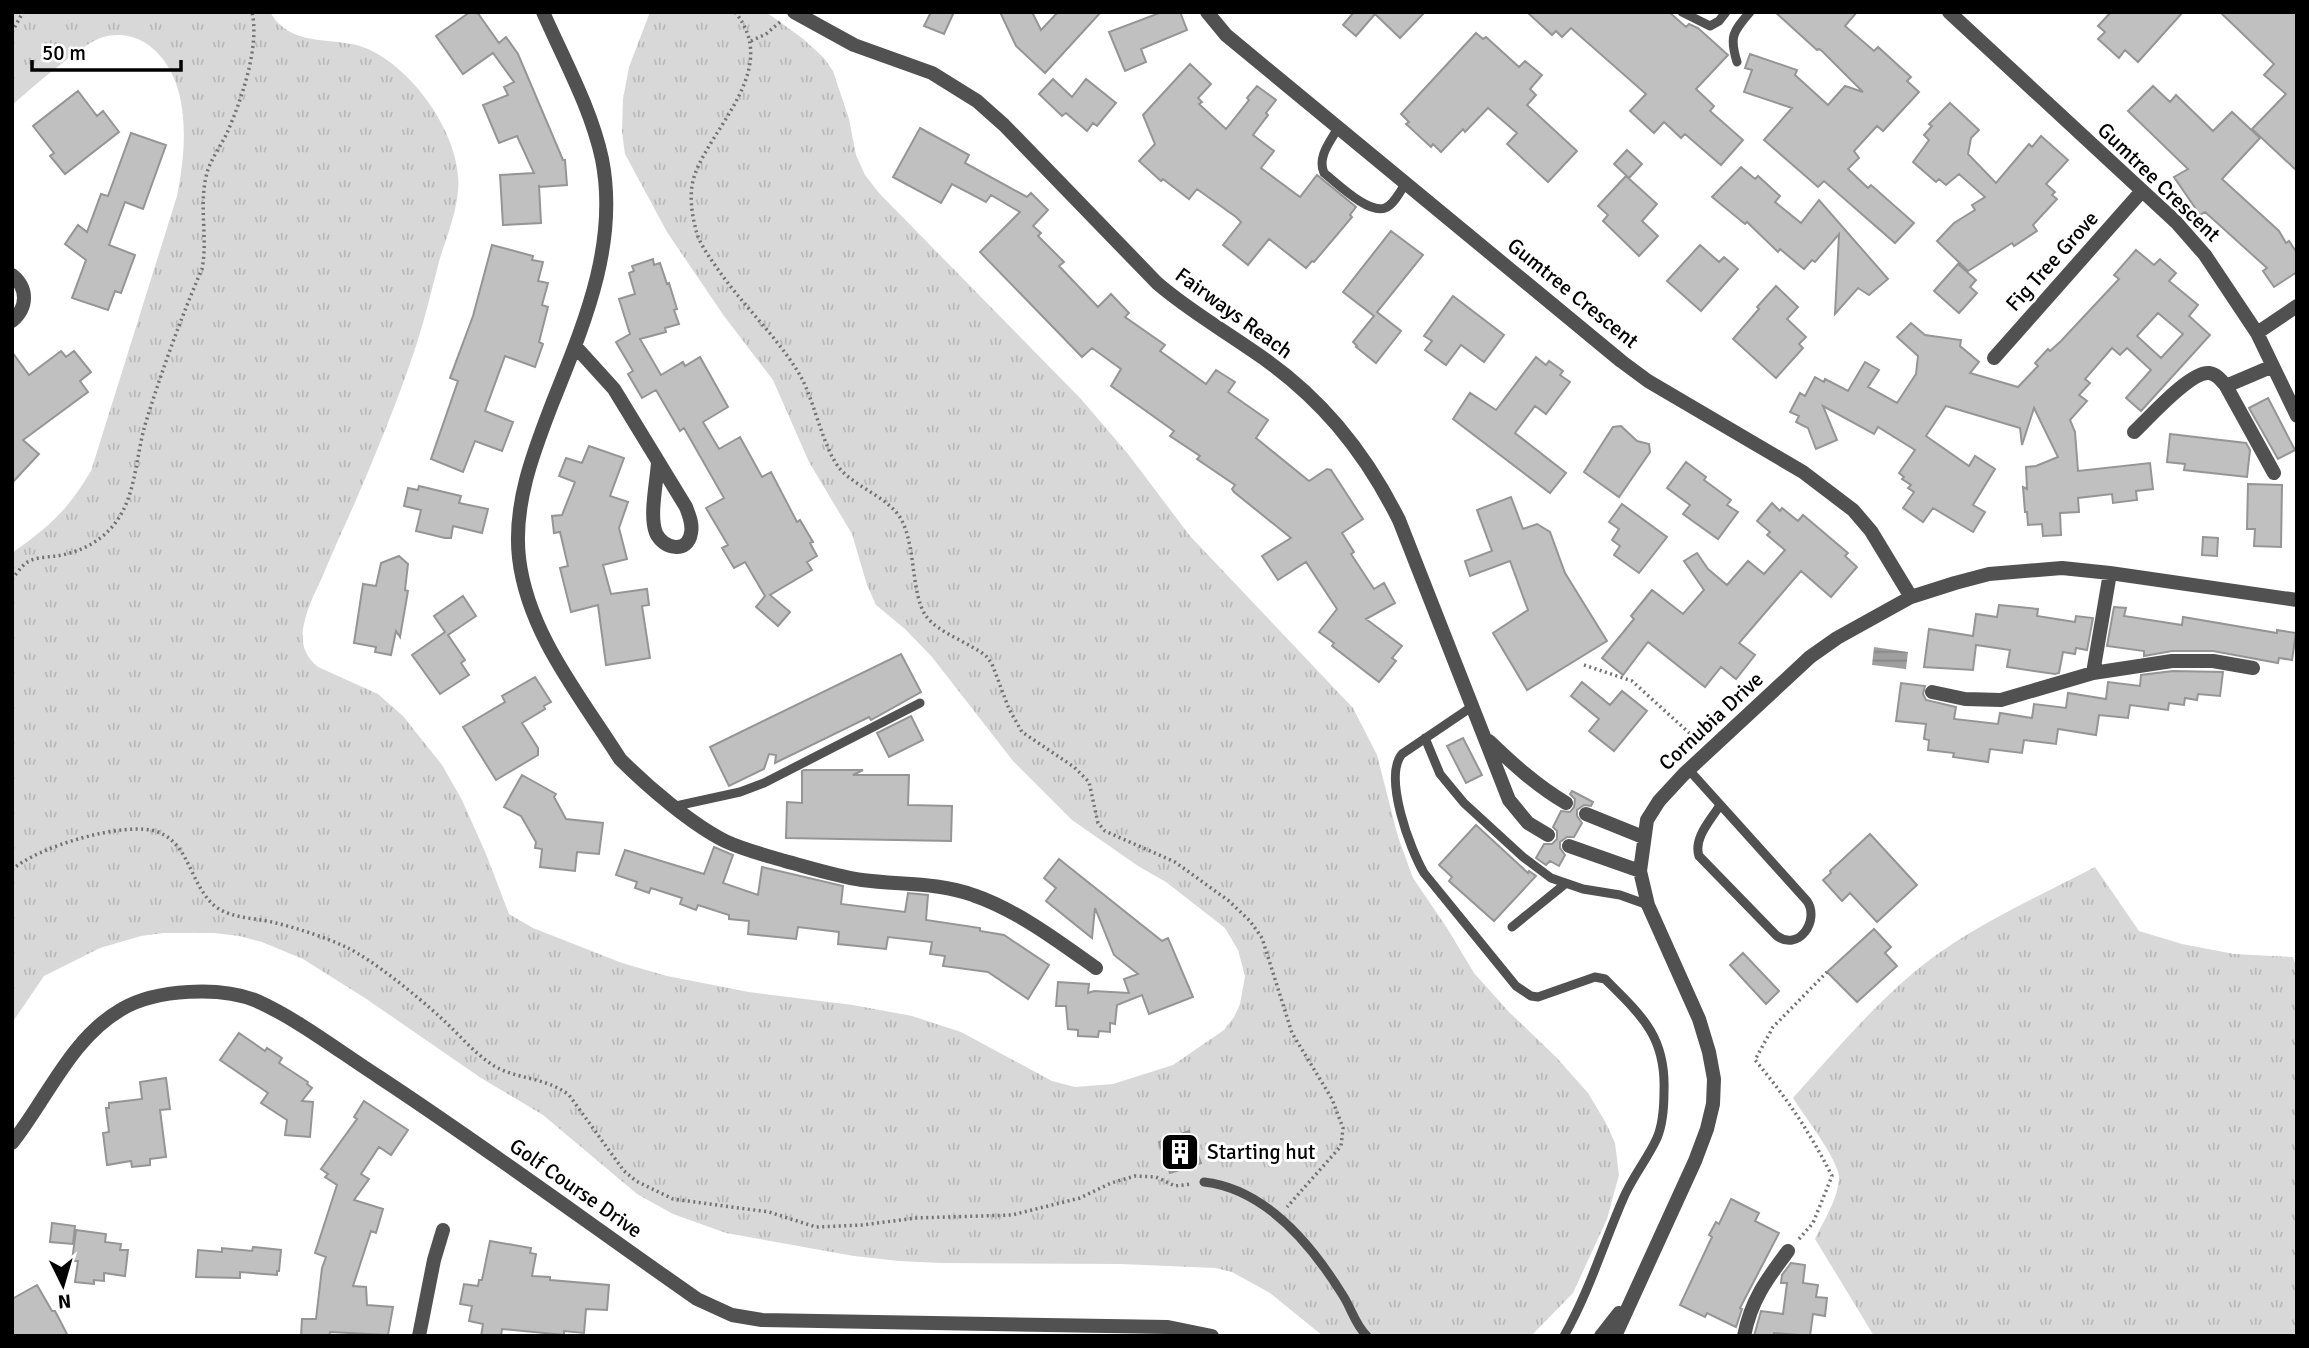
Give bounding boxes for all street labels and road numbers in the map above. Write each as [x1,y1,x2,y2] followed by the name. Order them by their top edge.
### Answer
[2092,117,2226,247] street label: Gumtree Crescent
[2000,205,2104,317] street label: Fig Tree Grove
[1502,232,1644,354] street label: Gumtree Crescent
[1170,262,1298,364] street label: Fairways Reach
[1653,666,1769,776] street label: Cornubia Drive
[505,1133,647,1243] street label: Golf Course Drive

